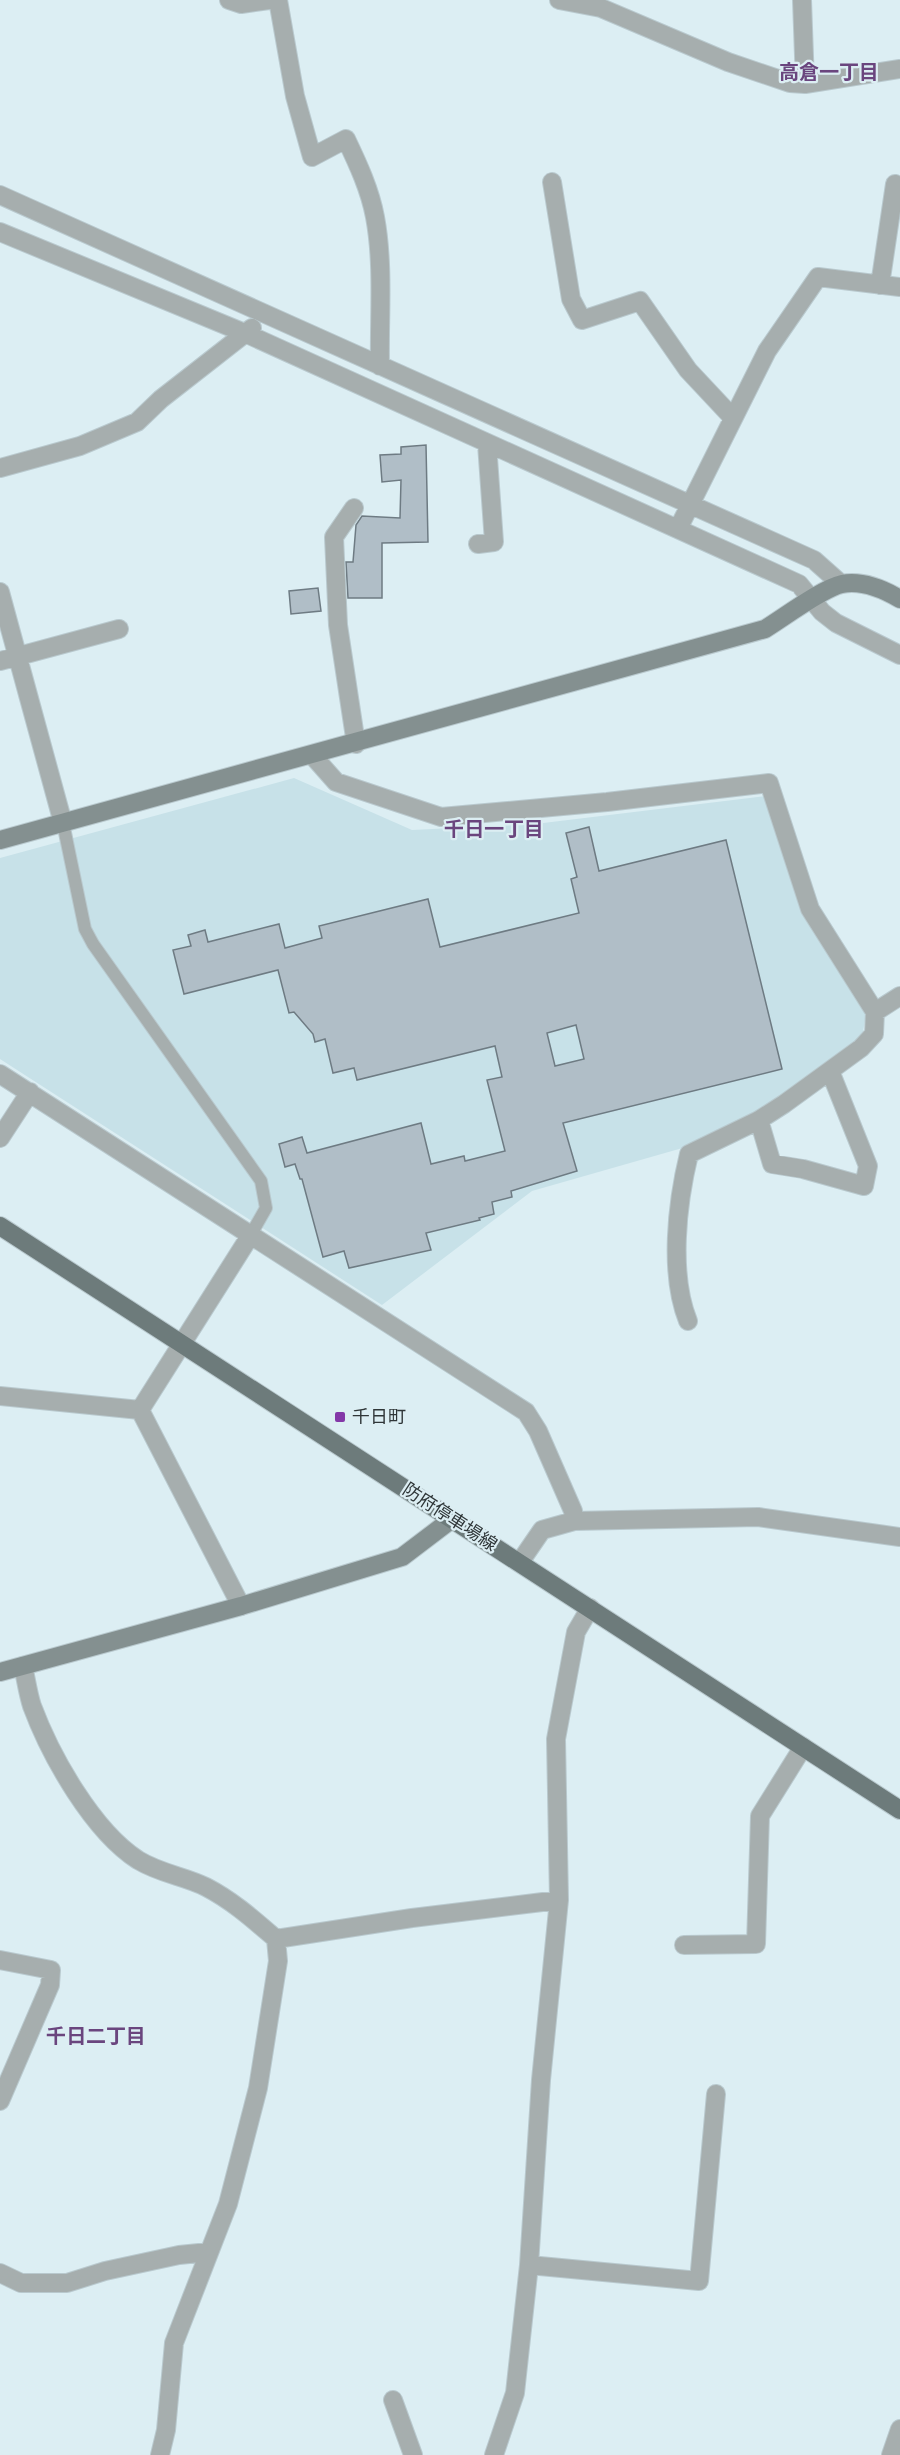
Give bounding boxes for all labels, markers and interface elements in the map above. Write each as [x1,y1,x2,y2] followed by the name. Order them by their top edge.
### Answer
[779,59,879,84] district label: 高倉一丁目
[444,816,544,841] district label: 千日一丁目
[352,1405,406,1428] place label: 千日町
[333,1410,347,1424] marker: 千日町
[399,1478,502,1556] street label: 防府停車場線
[46,2023,146,2048] district label: 千日二丁目

